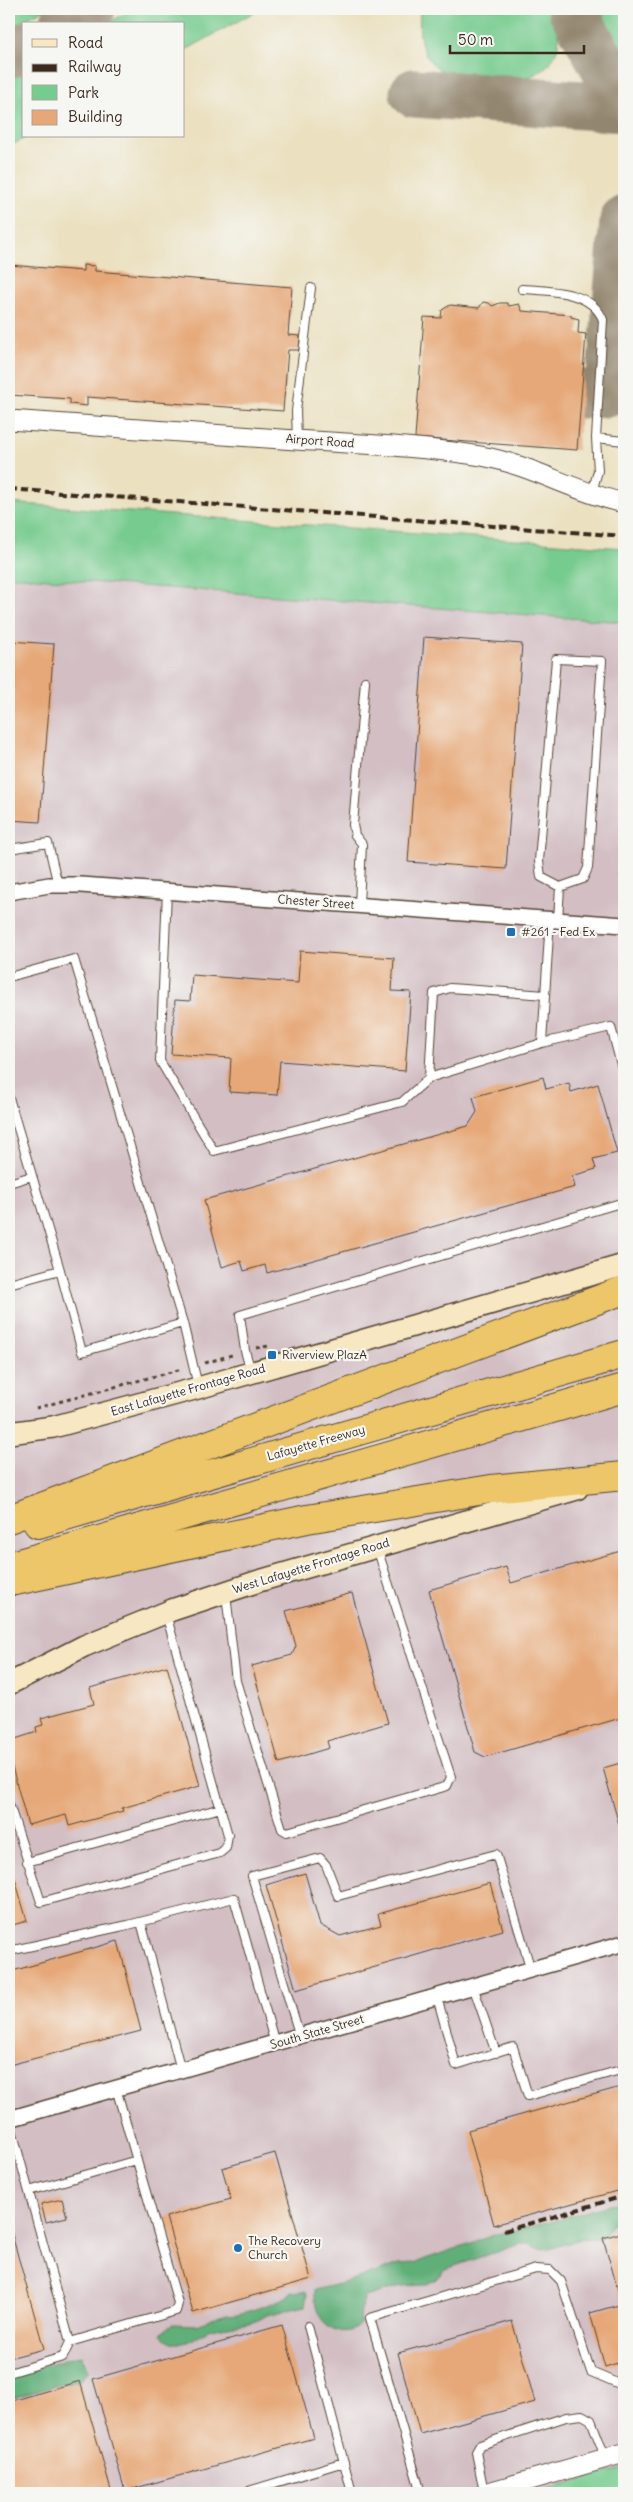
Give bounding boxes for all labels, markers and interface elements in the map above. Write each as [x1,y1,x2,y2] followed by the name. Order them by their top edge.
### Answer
[22,22,185,138] legend
[450,22,584,54] scale bar
[458,30,493,49] text: 50 m
[68,33,103,52] text: Road
[68,57,122,76] text: Railway
[68,83,99,102] text: Park
[68,107,123,126] text: Building
[285,431,355,450] street label: Airport Road
[277,891,355,912] street label: Chester Street
[521,924,595,939] place label: #261 - Fed Ex
[505,926,517,938] marker: #261 - Fed Ex
[282,1347,367,1362] place label: Riverview PlazA
[266,1349,278,1361] marker: Riverview PlazA
[109,1360,267,1419] street label: East Lafayette Frontage Road
[265,1421,367,1464] street label: Lafayette Freeway
[231,1534,391,1597] street label: West Lafayette Frontage Road
[268,2011,365,2052] street label: South State Street
[248,2233,321,2262] place label: The Recovery Church
[232,2242,244,2254] marker: The Recovery Church

